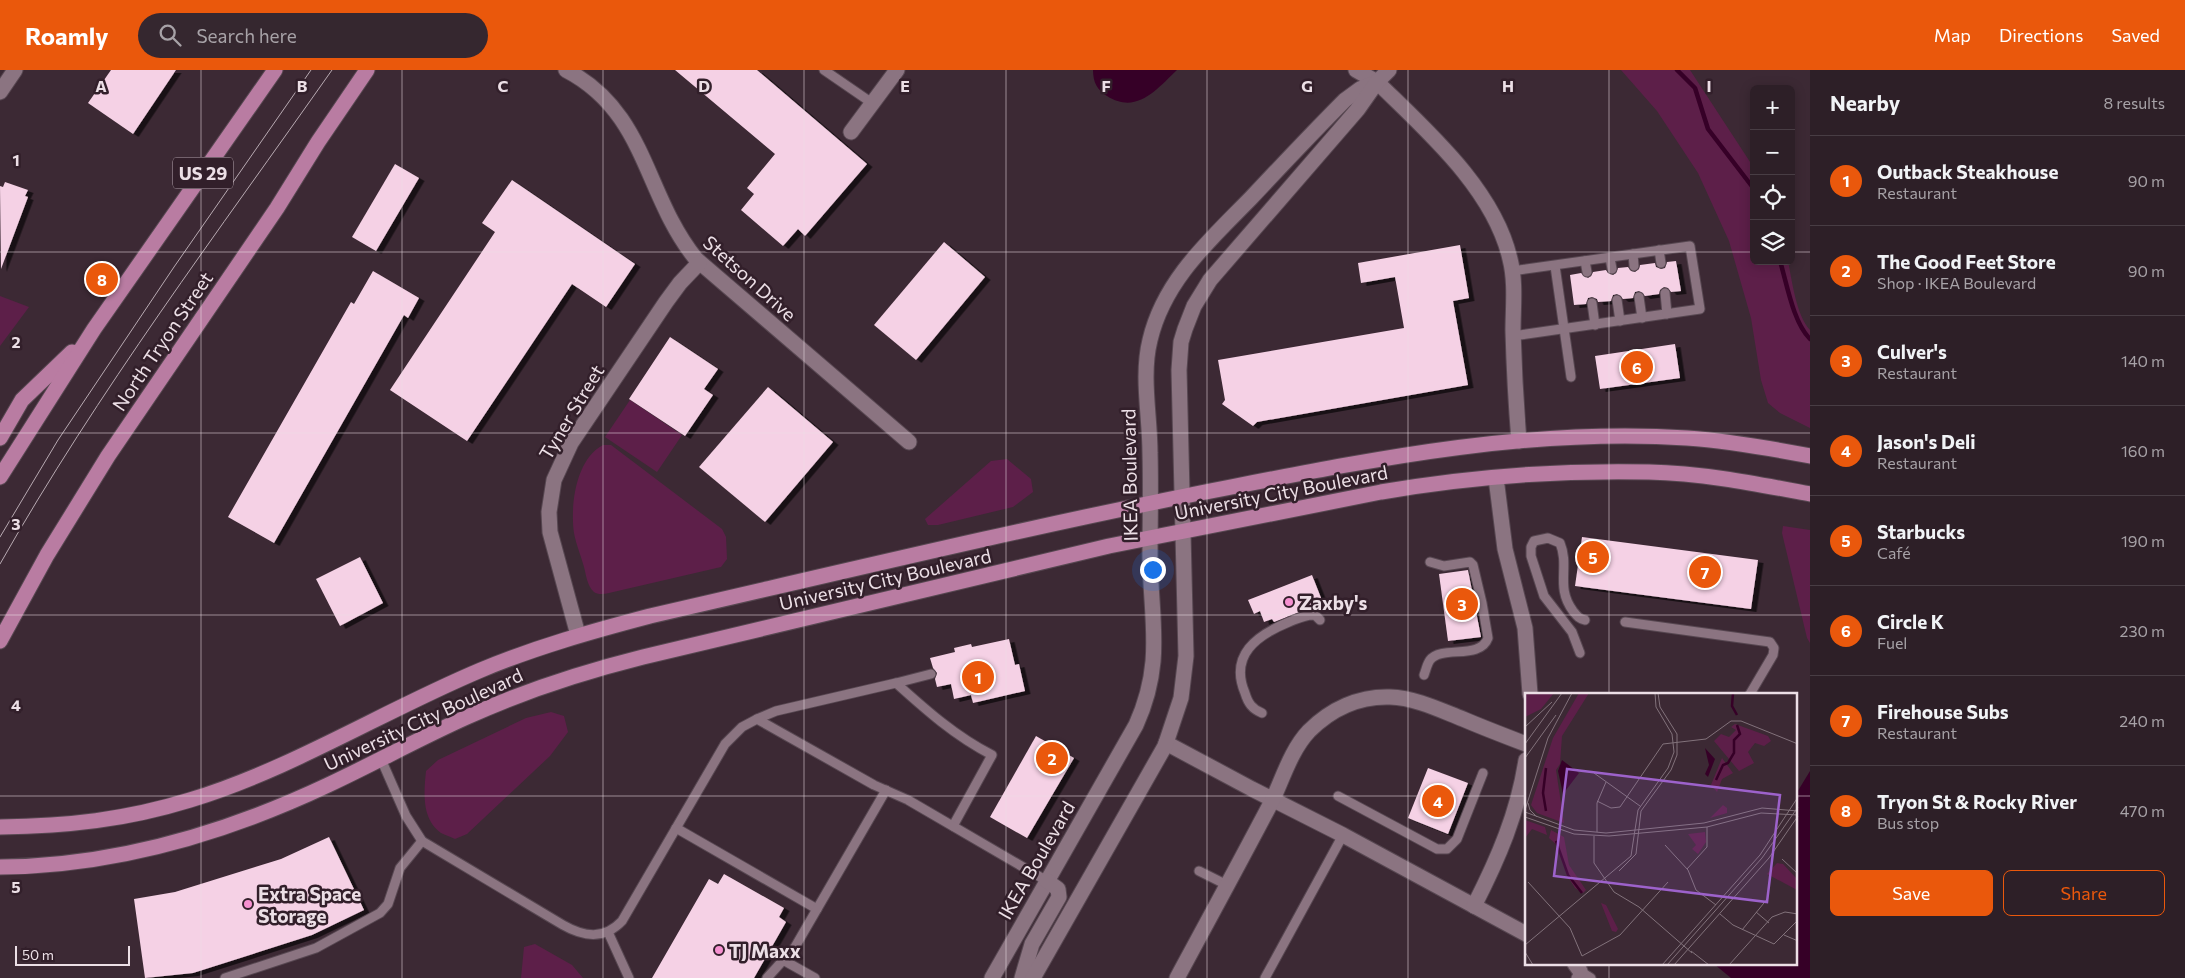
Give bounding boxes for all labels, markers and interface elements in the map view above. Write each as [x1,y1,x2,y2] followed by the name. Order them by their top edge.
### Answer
[138,13,488,58] search box
[25,21,108,50] text: Roamly
[156,21,184,49] icon: search
[196,24,297,47] text: Search here
[1934,24,1971,46] text: Map
[1999,24,2083,46] text: Directions
[2111,24,2160,46] text: Saved
[95,76,107,95] text: A
[297,76,308,95] text: B
[498,76,509,95] text: C
[698,76,710,95] text: D
[900,76,910,95] text: E
[1101,76,1111,95] text: F
[1301,76,1313,95] text: G
[1502,76,1514,95] text: H
[1706,76,1712,95] text: I
[1750,85,1795,265] map controls
[1750,85,1795,130] button: +
[1830,90,1900,115] text: Nearby
[2104,93,2165,112] text: 8 results
[1750,130,1795,175] button: −
[12,150,20,169] text: 1
[173,158,233,189] road number: US 29
[1877,160,2058,183] text: Outback Steakhouse
[1842,171,1850,190] text: 1
[2128,171,2165,190] text: 90 m
[1750,175,1795,220] button: locate
[1877,183,1957,202] text: Restaurant
[1750,220,1795,265] button: layers
[699,230,801,326] street label: Stetson Drive
[1877,250,2056,273] text: The Good Feet Store
[86,260,118,298] pin: 8
[1841,261,1851,280] text: 2
[2128,261,2165,280] text: 90 m
[107,267,217,415] street label: North Tryon Street
[1877,273,2036,292] text: Shop · IKEA Boulevard
[11,332,21,351] text: 2
[1877,340,1947,363] text: Culver's
[1621,348,1653,386] pin: 6
[1841,351,1851,370] text: 3
[2121,351,2165,370] text: 140 m
[534,360,608,464] street label: Tyner Street
[1877,363,1957,382] text: Restaurant
[1116,408,1142,542] street label: IKEA Boulevard
[1877,430,1975,453] text: Jason's Deli
[1841,441,1851,460] text: 4
[2121,441,2165,460] text: 160 m
[1877,453,1957,472] text: Restaurant
[1172,460,1390,524] street label: University City Boulevard
[11,514,21,533] text: 3
[1877,520,1965,543] text: Starbucks
[1841,531,1851,550] text: 5
[2121,531,2165,550] text: 190 m
[1577,538,1609,576] pin: 5
[777,543,993,615] street label: University City Boulevard
[1877,543,1911,562] text: Café
[1689,553,1721,591] pin: 7
[1140,557,1166,583] your location
[1446,585,1478,623] pin: 3
[1299,591,1368,614] place label: Zaxby's
[1283,596,1295,608] marker: Zaxby's
[1877,610,1944,633] text: Circle K
[1841,621,1851,640] text: 6
[2120,621,2165,640] text: 230 m
[1877,633,1907,652] text: Fuel
[962,658,994,696] pin: 1
[320,663,526,775] street label: University City Boulevard
[1525,693,1798,966] inset map
[11,695,21,714] text: 4
[1877,700,2009,723] text: Firehouse Subs
[1842,711,1850,730] text: 7
[2119,711,2165,730] text: 240 m
[1877,723,1957,742] text: Restaurant
[1036,739,1068,777] pin: 2
[1422,782,1454,820] pin: 4
[1877,790,2077,813] text: Tryon St & Rocky River
[993,797,1079,923] street label: IKEA Boulevard
[1841,801,1851,820] text: 8
[2120,801,2165,820] text: 470 m
[1877,813,1939,832] text: Bus stop
[1830,870,1993,916] button: Save
[2003,870,2165,916] button: Share
[11,877,21,896] text: 5
[258,882,361,927] place label: Extra Space Storage
[242,898,254,910] marker: Extra Space Storage
[729,939,801,962] place label: TJ Maxx
[15,943,130,966] scale bar
[713,944,725,956] marker: TJ Maxx
[22,946,54,963] text: 50 m

